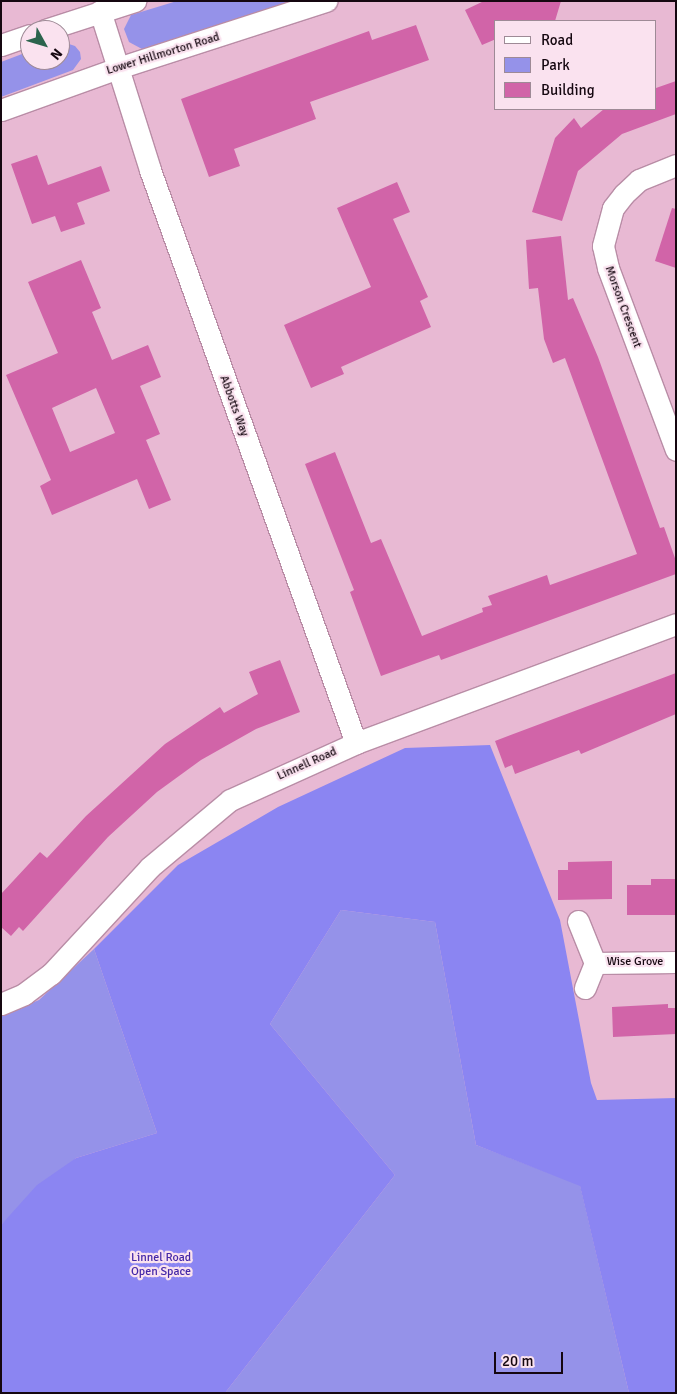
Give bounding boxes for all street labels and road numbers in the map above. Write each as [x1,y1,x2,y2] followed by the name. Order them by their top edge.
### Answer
[105,30,221,78] street label: Lower Hillmorton Road
[602,264,644,350] street label: Morson Crescent
[216,374,252,438] street label: Abbotts Way
[275,744,339,784] street label: Linnell Road
[607,955,663,969] street label: Wise Grove

